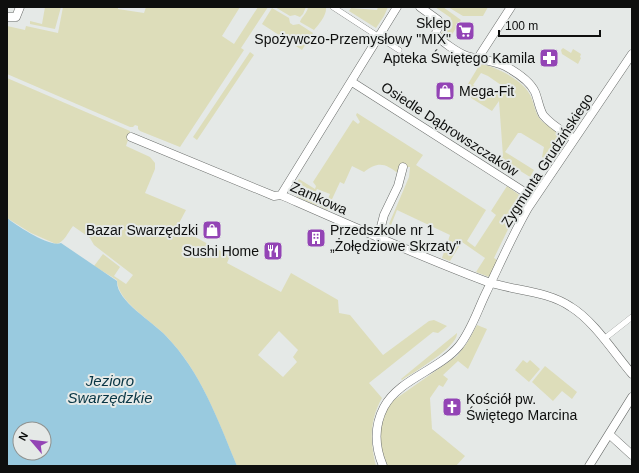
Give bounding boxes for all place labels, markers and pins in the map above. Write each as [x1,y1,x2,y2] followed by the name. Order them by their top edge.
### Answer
[254,15,451,47] place label: Sklep Spożywczo-Przemysłowy "MIX"
[454,20,476,42] supermarket icon: Sklep Spożywczo-Przemysłowy "MIX"
[538,47,560,69] pharmacy icon: Apteka Świętego Kamila
[383,49,535,66] place label: Apteka Świętego Kamila
[434,80,456,102] shop icon: Mega-Fit
[459,83,514,99] place label: Mega-Fit
[201,219,223,241] shop icon: Bazar Swarzędzki
[86,222,198,238] place label: Bazar Swarzędzki
[330,222,461,254] place label: Przedszkole nr 1 „Żołędziowe Skrzaty"
[305,227,327,249] building icon: Przedszkole nr 1 „Żołędziowe Skrzaty"
[262,240,284,262] restaurant icon: Sushi Home
[183,243,259,259] place label: Sushi Home
[466,391,577,423] place label: Kościół pw. Świętego Marcina
[441,396,463,418] church icon: Kościół pw. Świętego Marcina

